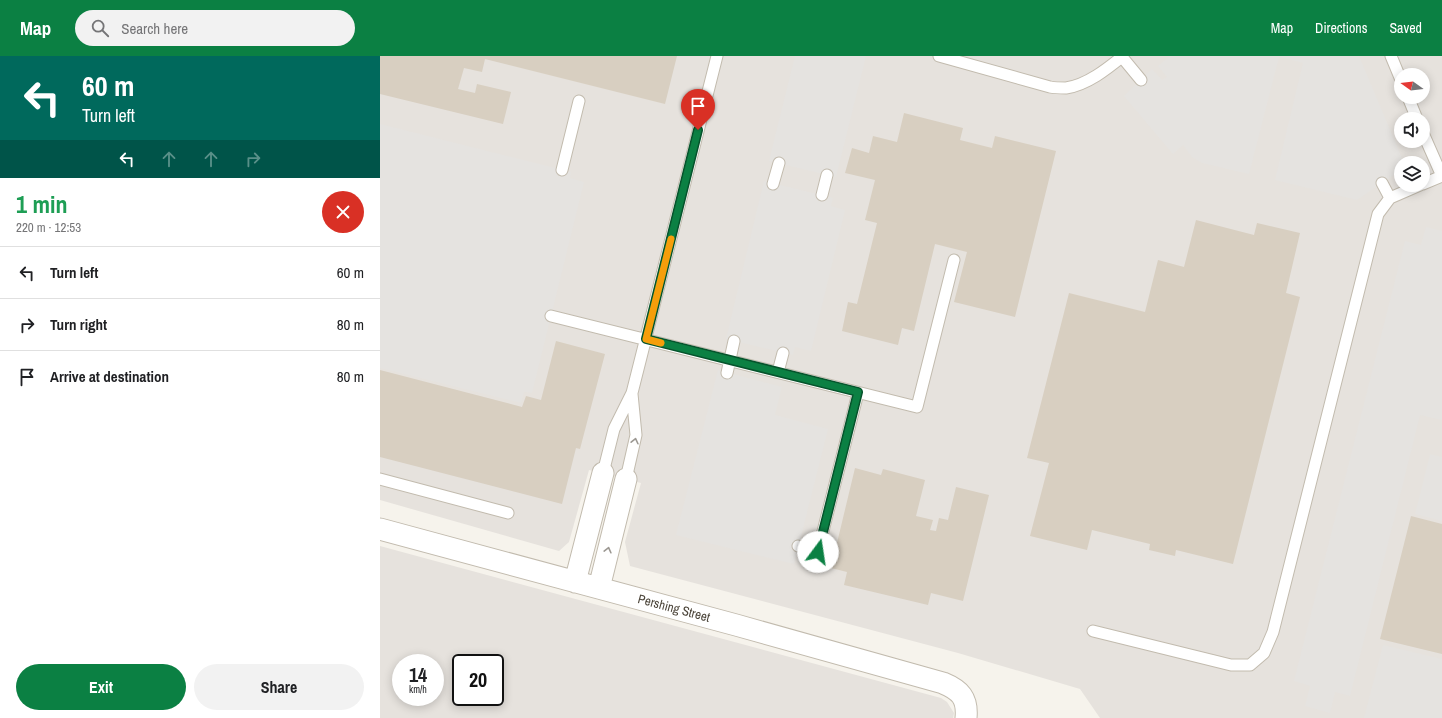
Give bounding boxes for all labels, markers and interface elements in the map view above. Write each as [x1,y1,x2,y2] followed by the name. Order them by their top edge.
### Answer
[75,10,355,46] search box
[20,15,51,41] text: Map
[89,17,111,39] icon: search
[121,18,188,39] text: Search here
[1271,19,1293,37] text: Map
[1315,19,1367,37] text: Directions
[1389,19,1422,37] text: Saved
[82,67,134,105] text: 60 m
[1394,68,1430,104] north arrow
[1394,68,1430,192] map controls
[16,72,68,124] icon: left
[681,89,715,130] pin
[687,95,709,117] icon: arrive
[82,103,135,128] text: Turn left
[1394,112,1430,148] button: sound
[116,148,138,170] icon: left
[158,148,180,170] icon: ahead
[200,148,222,170] icon: ahead
[242,148,264,170] icon: right
[1394,156,1430,192] button: layers
[16,188,67,220] text: 1 min
[322,191,364,233] button: close
[16,219,81,236] text: 220 m · 12:53
[16,262,38,284] icon: left
[50,262,98,283] text: Turn left
[337,262,364,283] text: 60 m
[16,314,38,336] icon: right
[50,314,107,335] text: Turn right
[337,314,364,335] text: 80 m
[16,366,38,388] icon: arrive
[50,366,169,387] text: Arrive at destination
[337,366,364,387] text: 80 m
[630,438,638,444] one-way arrow
[797,531,839,573] position arrow
[603,547,612,554] one-way arrow
[636,590,712,626] street label: Pershing Street
[452,654,504,706] speed limit sign: 20
[409,661,427,688] text: 14
[16,664,186,710] button: Exit
[194,664,364,710] button: Share
[409,683,427,696] text: km/h

